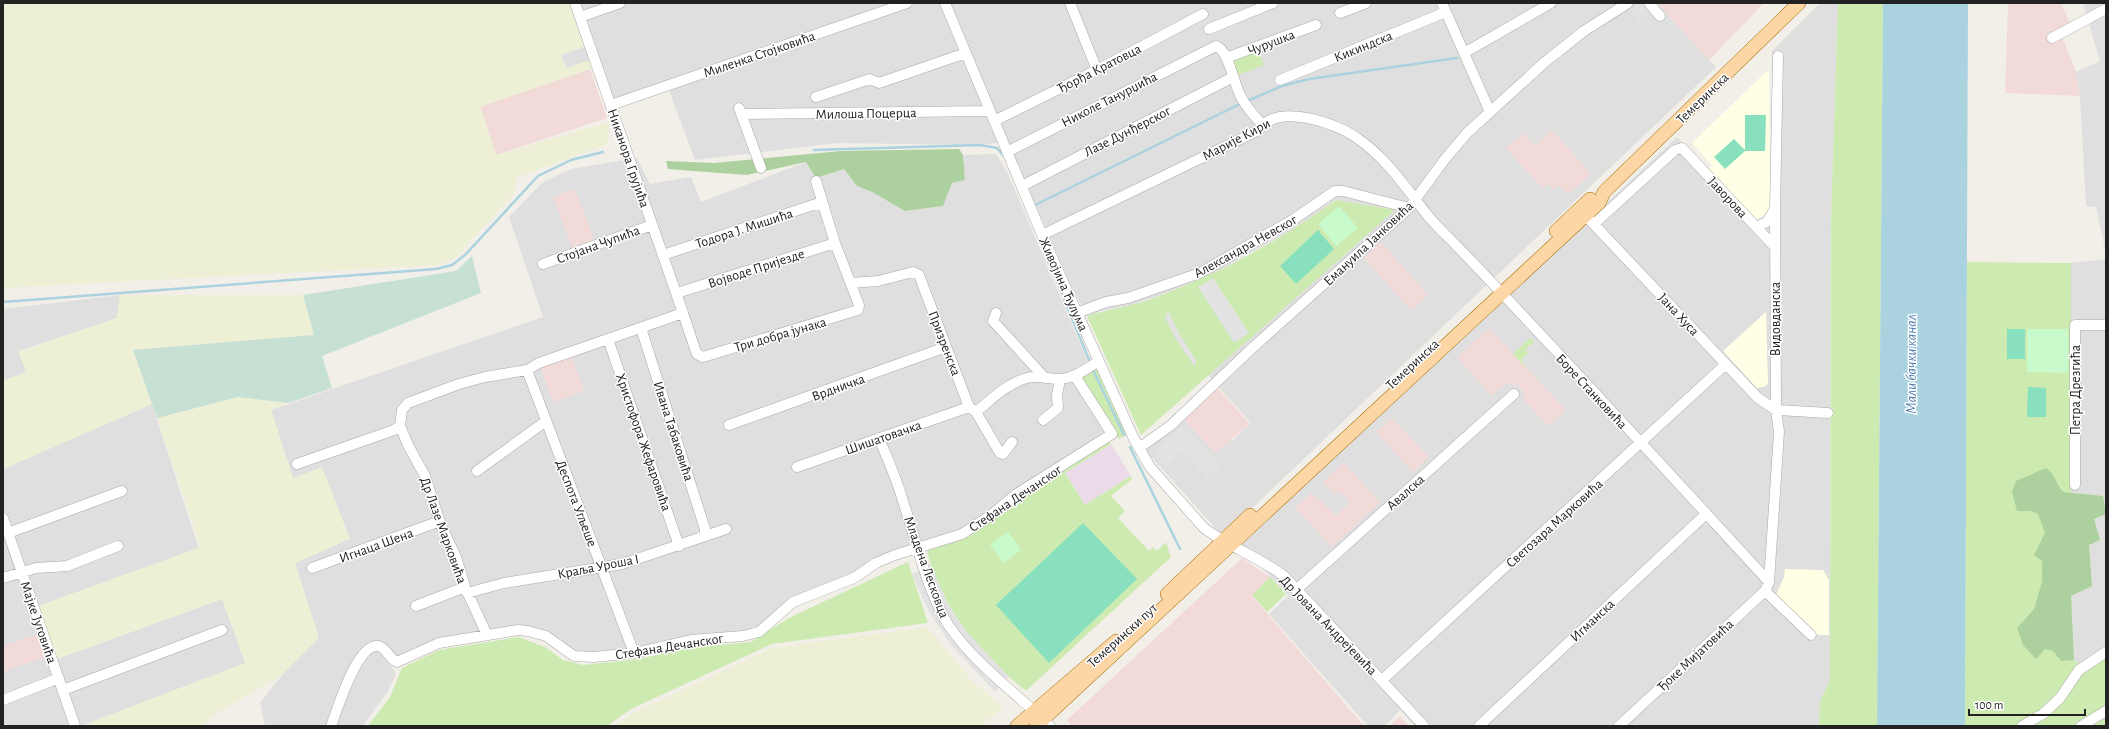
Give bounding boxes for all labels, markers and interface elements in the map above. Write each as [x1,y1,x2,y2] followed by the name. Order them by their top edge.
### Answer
[1246,27,1297,58] street label: Чурушка
[702,29,818,81] street label: Миленка Стојковића
[1332,29,1395,65] street label: Кикиндска
[1055,41,1144,96] street label: Ђорђа Кратовца
[1059,69,1160,130] street label: Николе Танурџића
[1674,70,1732,127] street label: Темеринска
[1082,104,1173,160] street label: Лазе Дунђерског
[815,106,917,122] street label: Милоша Поцерца
[605,107,652,210] street label: Никанора Грујића
[1200,116,1273,164] street label: Марије Кири
[1705,174,1750,222] street label: Јаворова
[1321,198,1417,289] street label: Емануила Јанковића
[694,206,795,251] street label: Тодора Ј. Мишића
[1192,213,1299,281] street label: Александра Невског
[555,223,642,267] street label: Стојана Чупића
[1036,235,1090,334] street label: Живојина Ћулума
[706,247,806,291] street label: Војводе Пријезде
[1769,281,1783,356] street label: Видовданска
[1655,291,1702,339] street label: Јана Хуса
[925,309,963,378] street label: Призренска
[1904,314,1919,414] water label: Мали бачки канал
[733,315,829,355] street label: Три добра јунака
[1383,336,1442,393] street label: Темеринска
[2069,344,2083,435] street label: Петра Дрезгића
[1553,351,1630,432] street label: Боре Станковића
[613,372,673,514] street label: Христофора Жефаровића
[810,372,867,404] street label: Врдничка
[650,380,696,484] street label: Ивана Табаковића
[843,418,924,458] street label: Шишатовачка
[553,458,599,549] street label: Деспота Угљеше
[967,463,1065,535] street label: Стефана Дечанског
[1384,472,1428,513] street label: Авалска
[417,475,469,586] street label: Др Лазе Марковића
[1504,476,1606,571] street label: Светозара Марковића
[901,515,951,621] street label: Младена Лесковца
[337,526,416,566] street label: Игнаца Шена
[556,552,640,582] street label: Краља Уроша I
[1277,573,1380,679] street label: Др Јована Андрејевића
[17,579,59,666] street label: Мајке Југовића
[1568,596,1618,645] street label: Игманска
[1085,600,1161,671] street label: Темерински пут
[1655,617,1737,694] street label: Ђоке Мијатовића
[614,632,724,662] street label: Стефана Дечанског
[1969,691,2085,717] scale bar
[1975,699,2003,711] text: 100 m

